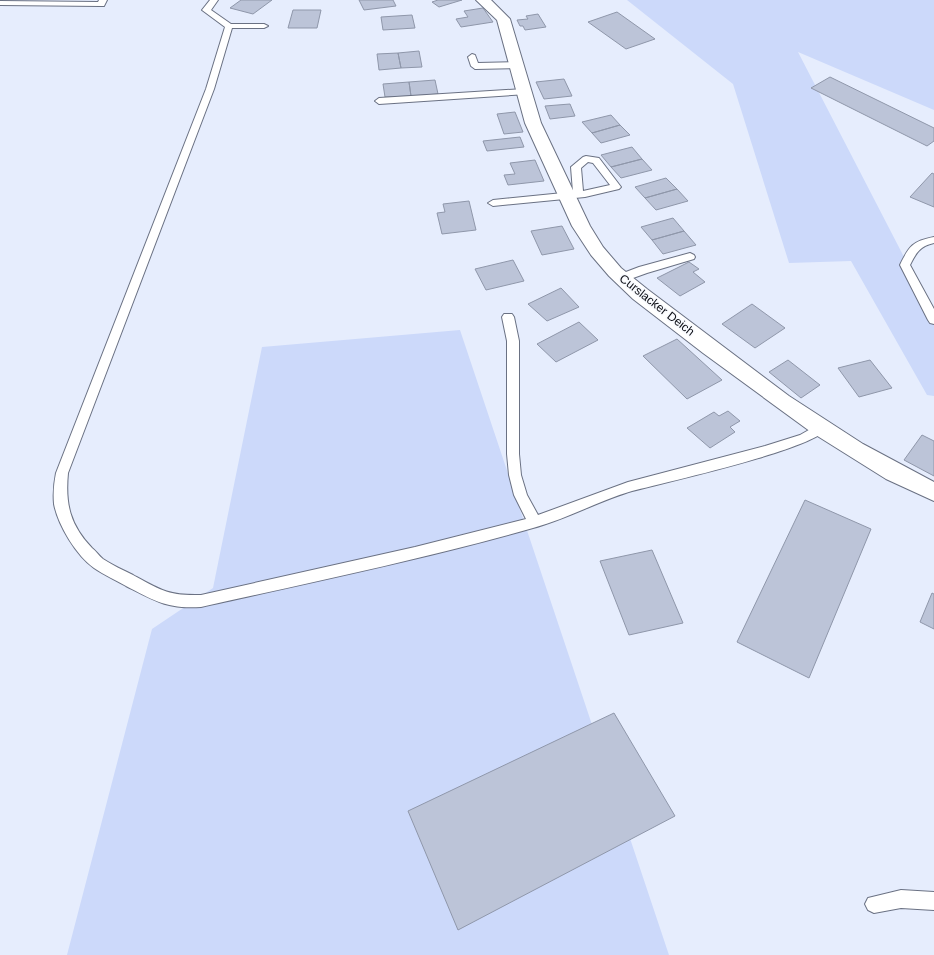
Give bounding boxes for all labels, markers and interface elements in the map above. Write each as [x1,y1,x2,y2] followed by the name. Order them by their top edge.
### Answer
[617,271,697,339] street label: Curslacker Deich

